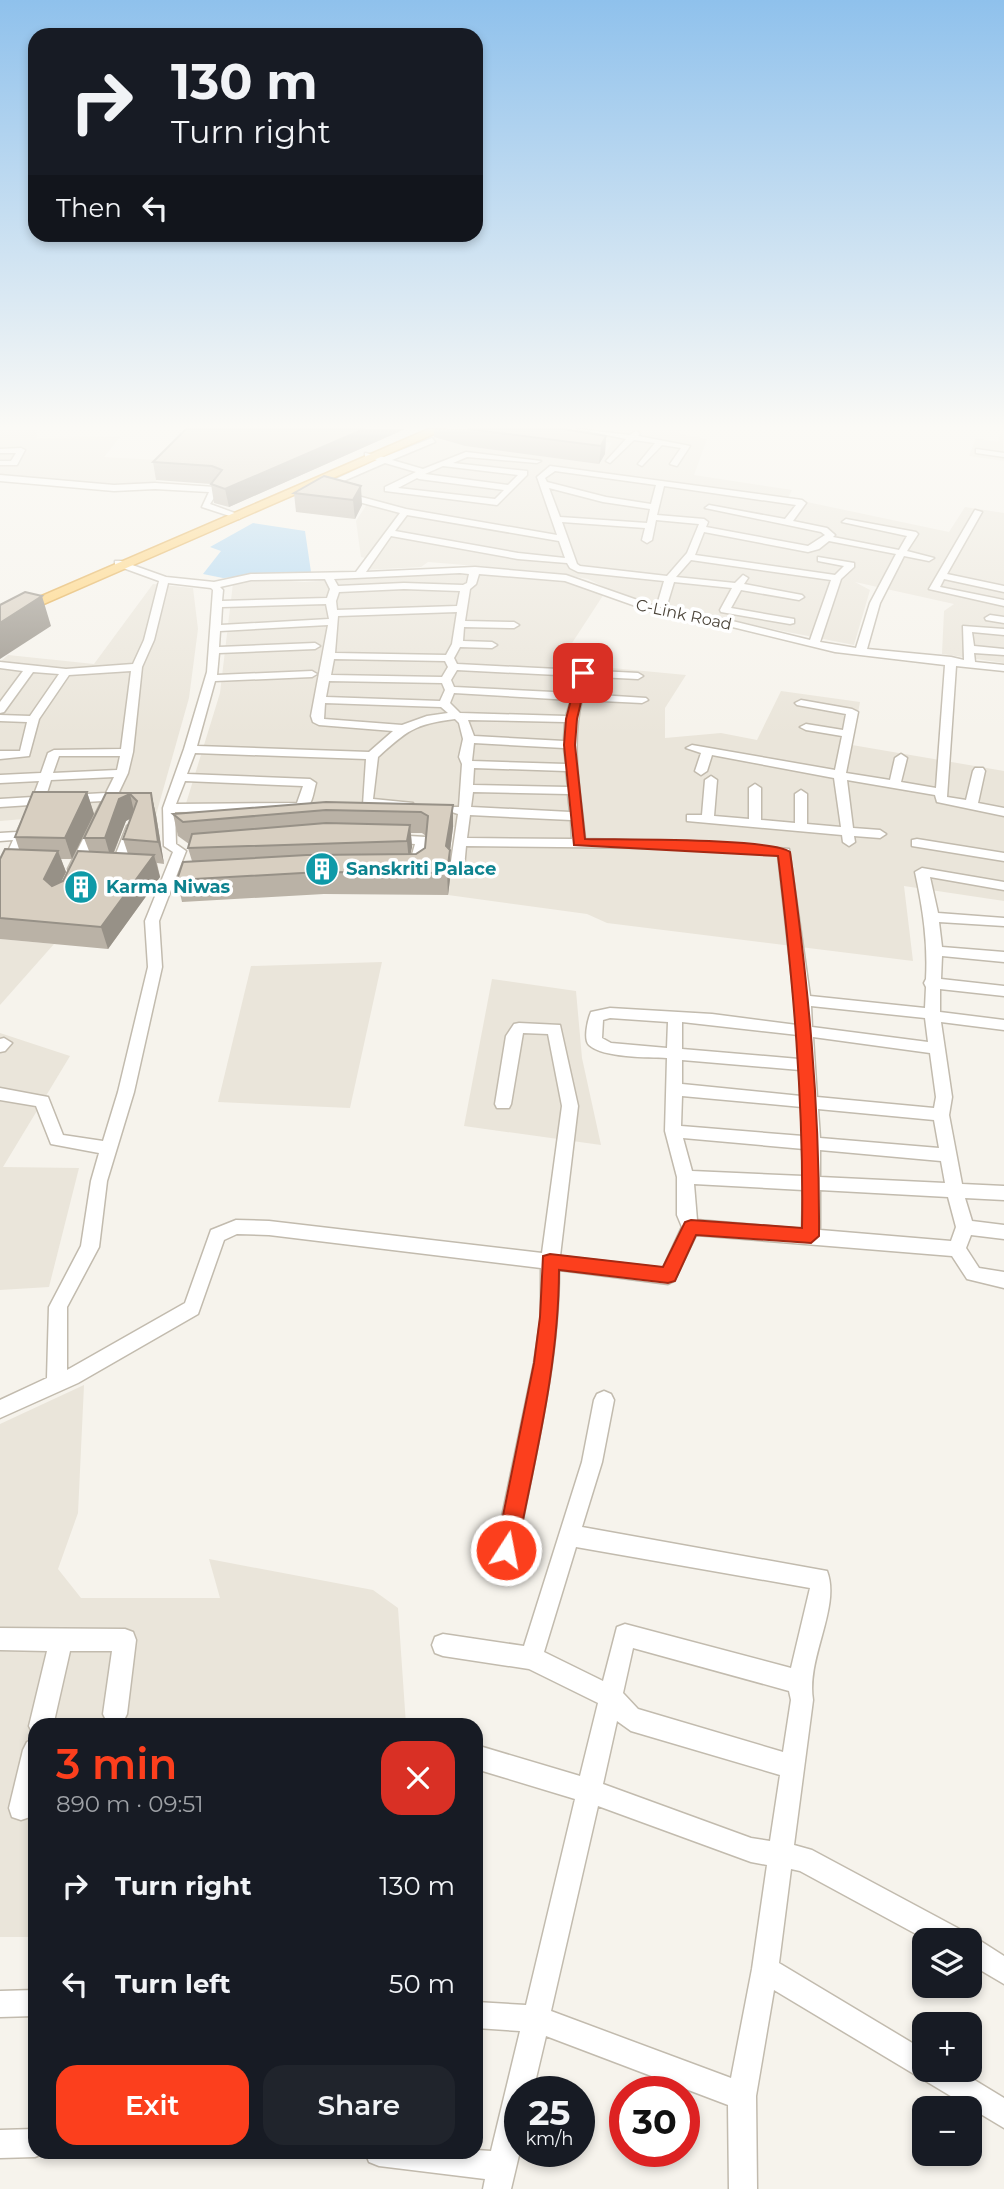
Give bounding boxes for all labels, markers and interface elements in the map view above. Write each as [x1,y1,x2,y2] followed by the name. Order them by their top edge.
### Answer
[171,52,318,111] text: 130 m
[56,56,147,147] icon: right
[171,112,331,151] text: Turn right
[136,189,174,227] icon: left
[56,192,122,224] text: Then
[634,595,734,634] street label: C-Link Road
[553,643,613,703] pin
[564,654,602,692] icon: arrive
[303,850,341,888] building icon: Sanskriti Palace
[346,858,496,880] place label: Sanskriti Palace
[62,868,100,906] building icon: Karma Niwas
[106,876,231,898] place label: Karma Niwas
[469,1513,543,1587] position arrow
[56,1738,177,1790] text: 3 min
[381,1741,455,1815] button: close
[56,1790,204,1818] text: 890 m · 09:51
[56,1867,94,1905] icon: right
[115,1870,251,1902] text: Turn right
[379,1870,455,1902] text: 130 m
[912,1928,982,2166] map controls
[912,1928,982,1998] button: layers
[56,1965,94,2003] icon: left
[115,1968,231,2000] text: Turn left
[389,1968,455,2000] text: 50 m
[912,2012,982,2082] button: +
[56,2065,249,2145] button: Exit
[263,2065,455,2145] button: Share
[609,2076,700,2167] speed limit sign: 30
[529,2091,570,2134] text: 25
[912,2096,982,2166] button: −
[525,2128,574,2150] text: km/h

